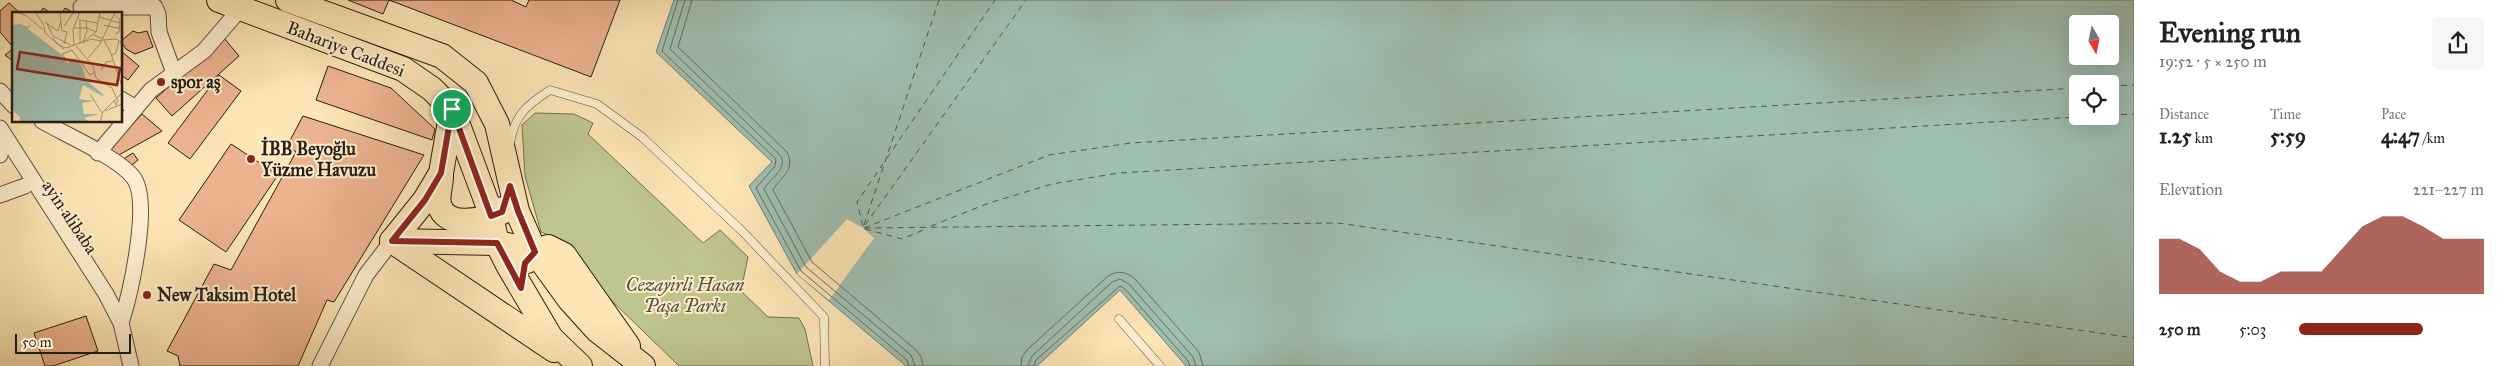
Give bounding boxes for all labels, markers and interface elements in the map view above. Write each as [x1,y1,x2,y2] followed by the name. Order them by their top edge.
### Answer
[12,12,122,122] inset map
[2069,15,2119,65] north arrow
[2069,15,2119,125] map controls
[2159,15,2301,50] text: Evening run
[284,16,408,82] street label: Bahariye Caddesi
[2432,17,2484,69] button: share
[2159,52,2267,71] text: 19:52 · 5 × 250 m
[171,71,221,94] place label: spor aş
[2069,75,2119,125] button: locate
[155,76,167,88] marker: spor aş
[431,88,473,130] pin
[438,95,466,123] icon: arrive
[2159,106,2209,123] text: Distance
[2270,106,2301,123] text: Time
[2381,106,2406,123] text: Pace
[2159,123,2192,149] text: 1.25
[2270,123,2306,149] text: 5:59
[2381,123,2420,149] text: 4:47
[2192,130,2213,147] text: km
[2420,130,2445,147] text: /km
[260,136,376,181] place label: İBB Beyoğlu Yüzme Havuzu
[245,153,257,165] marker: İBB Beyoğlu Yüzme Havuzu
[37,176,103,258] street label: ayin alibaba
[2159,180,2223,199] text: Elevation
[2413,180,2484,199] text: 221–227 m
[626,274,745,317] park label: Cezayirli Hasan Paşa Parkı
[157,284,297,306] place label: New Taksim Hotel
[141,289,153,301] marker: New Taksim Hotel
[2159,320,2200,339] text: 250 m
[2239,320,2266,339] text: 5:03
[15,331,131,354] scale bar
[22,334,51,351] text: 50 m

